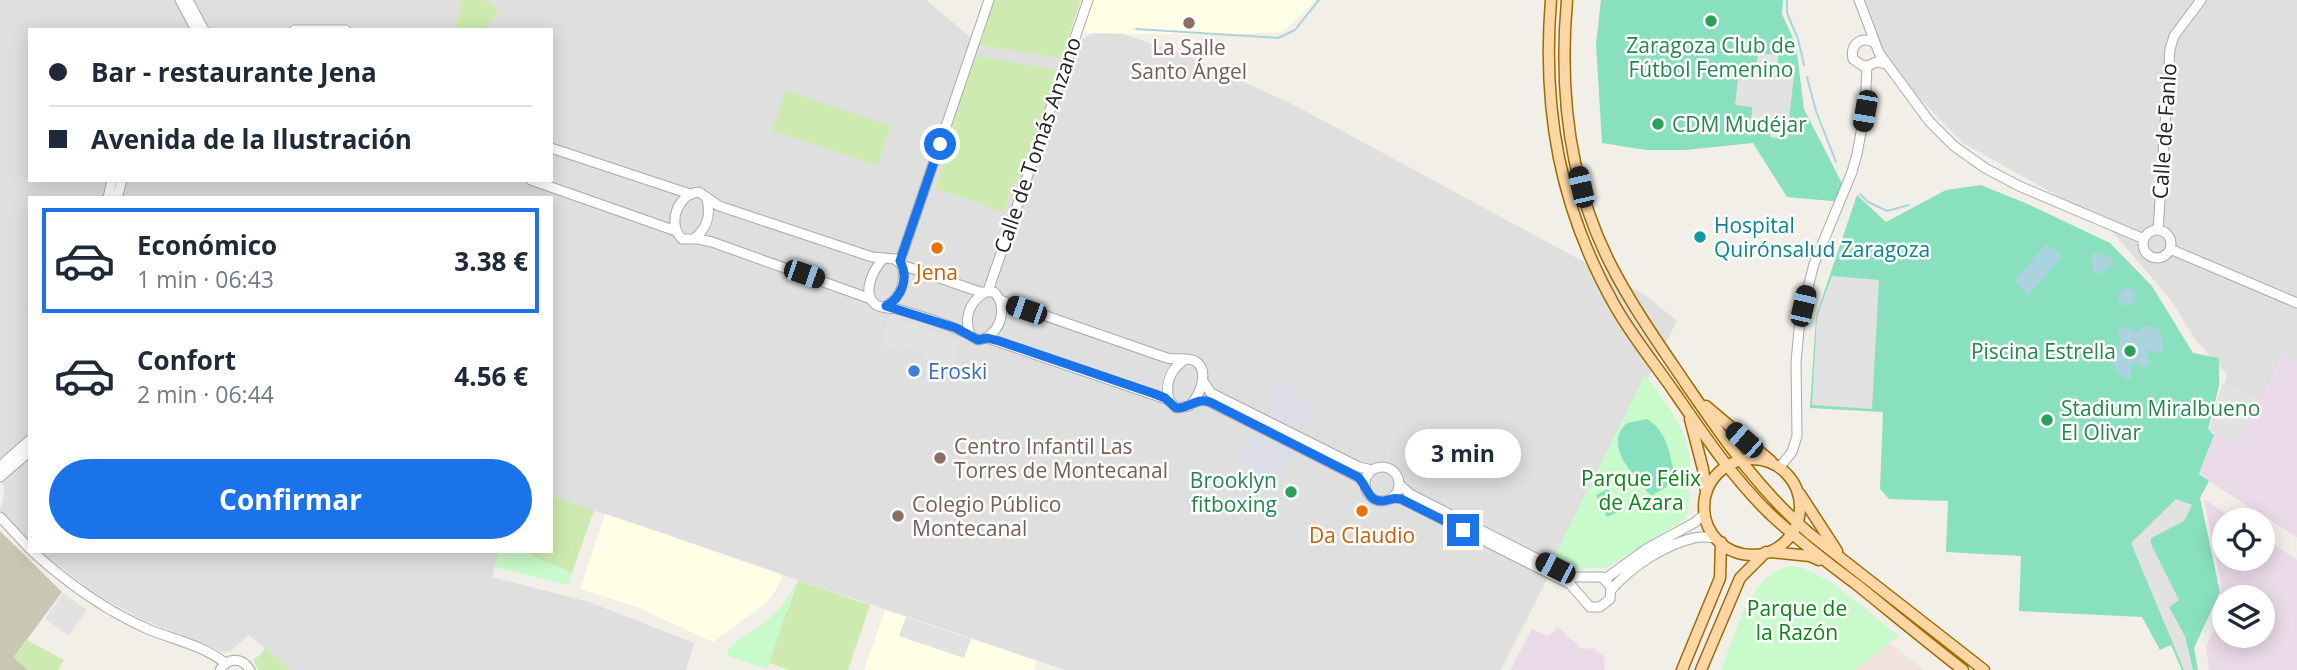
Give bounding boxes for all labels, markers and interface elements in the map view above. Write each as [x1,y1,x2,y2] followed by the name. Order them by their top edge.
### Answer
[1703,13,1719,29] marker: Zaragoza Club de Fútbol Femenino
[1181,15,1197,31] marker: La Salle Santo Ángel
[1626,31,1796,83] place label: Zaragoza Club de Fútbol Femenino
[987,33,1087,257] street label: Calle de Tomás Anzano
[1131,33,1247,85] place label: La Salle Santo Ángel
[91,54,377,90] text: Bar - restaurante Jena
[2145,62,2183,200] street label: Calle de Fanlo
[1852,88,1879,134] car
[1672,110,1807,138] place label: CDM Mudéjar
[1650,116,1666,132] marker: CDM Mudéjar
[91,121,412,157] text: Avenida de la Ilustración
[924,128,956,160] route start
[1567,164,1596,210] car
[1714,211,1930,263] place label: Hospital Quirónsalud Zaragoza
[137,227,277,263] text: Económico
[53,229,116,292] icon: car
[1692,229,1708,245] marker: Hospital Quirónsalud Zaragoza
[929,240,945,256] marker: Jena
[454,243,528,279] text: 3.38 €
[781,257,828,291] car
[914,258,958,286] place label: Jena
[137,263,274,295] text: 1 min · 06:43
[1789,283,1818,329] car
[1003,293,1050,327] car
[1971,337,2116,365] place label: Piscina Estrella
[137,342,236,378] text: Confort
[2122,343,2138,359] marker: Piscina Estrella
[53,344,116,407] icon: car
[928,357,987,385] place label: Eroski
[454,358,528,394] text: 4.56 €
[906,363,922,379] marker: Eroski
[137,378,274,410] text: 2 min · 06:44
[2061,394,2260,446] place label: Stadium Miralbueno El Olivar
[2039,412,2055,428] marker: Stadium Miralbueno El Olivar
[1722,418,1767,462] car
[1405,428,1521,477] callout: 3 min
[954,432,1168,484] place label: Centro Infantil Las Torres de Montecanal
[1431,437,1495,469] text: 3 min
[932,450,948,466] marker: Centro Infantil Las Torres de Montecanal
[49,459,532,539] button: Confirmar
[1581,464,1701,516] park label: Parque Félix de Azara
[1190,466,1277,518] place label: Brooklyn fitboxing
[1283,484,1299,500] marker: Brooklyn fitboxing
[912,490,1061,542] place label: Colegio Público Montecanal
[1354,503,1370,519] marker: Da Claudio
[890,508,906,524] marker: Colegio Público Montecanal
[2212,508,2275,648] map controls
[2212,508,2275,571] button: locate
[1447,514,1479,546] route end
[1309,521,1415,549] place label: Da Claudio
[1532,549,1579,587] car
[2212,585,2275,648] button: layers
[1747,594,1847,646] park label: Parque de la Razón

